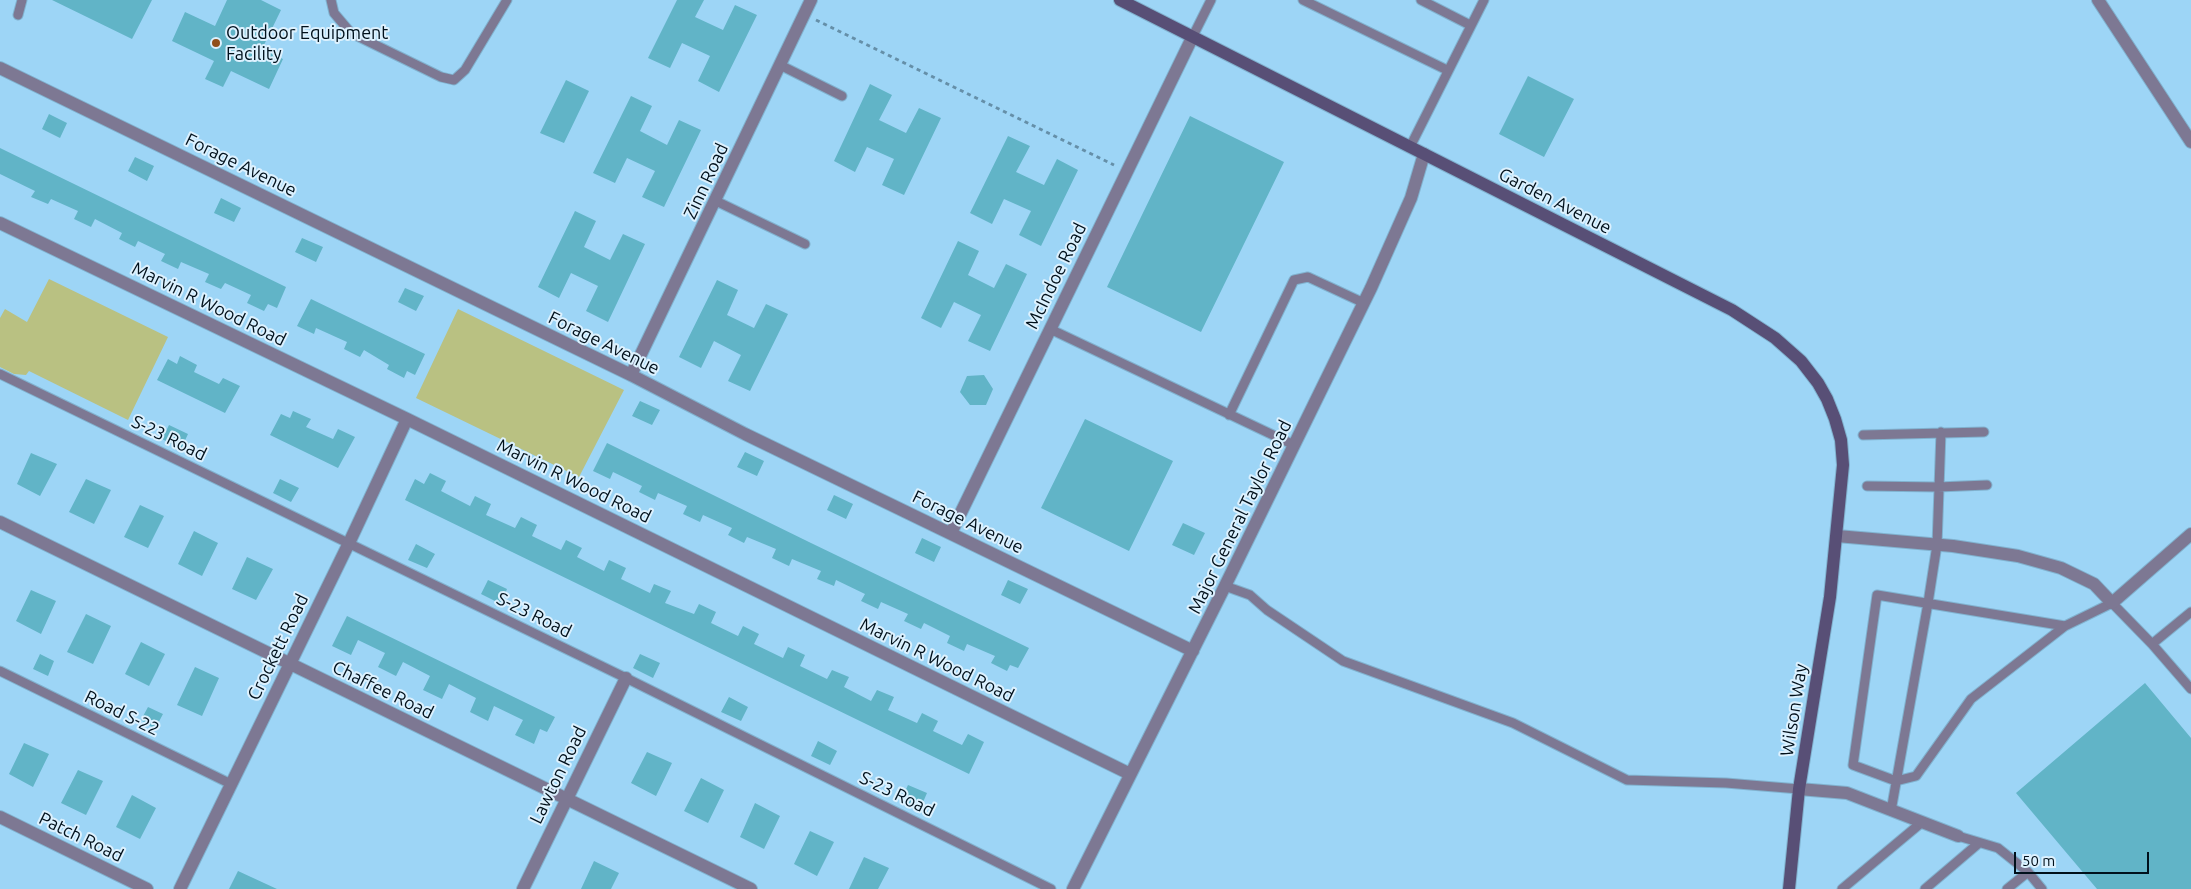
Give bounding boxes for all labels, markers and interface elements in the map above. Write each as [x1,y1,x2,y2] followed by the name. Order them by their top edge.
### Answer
[226,22,388,64] place label: Outdoor Equipment Facility
[210,37,222,49] marker: Outdoor Equipment Facility
[182,129,300,201] street label: Forage Avenue
[679,140,733,222] street label: Zinn Road
[1495,163,1615,239] street label: Garden Avenue
[1021,219,1091,333] street label: McIndoe Road
[128,257,290,351] street label: Marvin R Wood Road
[545,307,663,379] street label: Forage Avenue
[128,411,210,465] street label: S-23 Road
[1184,417,1296,617] street label: Major General Taylor Road
[493,434,655,528] street label: Marvin R Wood Road
[909,486,1027,558] street label: Forage Avenue
[493,588,575,642] street label: S-23 Road
[243,590,313,704] street label: Crockett Road
[856,613,1018,707] street label: Marvin R Wood Road
[329,656,437,724] street label: Chaffee Road
[1776,662,1812,758] street label: Wilson Way
[81,686,163,740] street label: Road S-22
[525,723,591,827] street label: Lawton Road
[856,767,938,821] street label: S-23 Road
[35,807,127,867] street label: Patch Road
[2016,842,2151,874] scale bar
[2022,852,2055,869] text: 50 m

